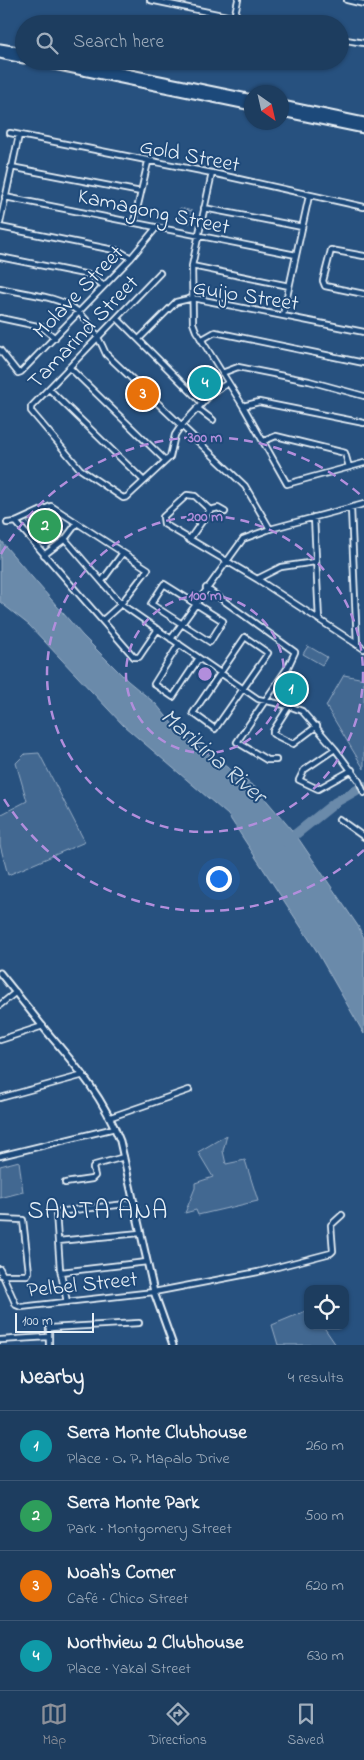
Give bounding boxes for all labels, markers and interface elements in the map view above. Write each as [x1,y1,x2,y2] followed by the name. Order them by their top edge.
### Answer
[15,15,349,70] search box
[33,29,61,57] icon: search
[73,29,164,56] text: Search here
[244,85,289,130] north arrow
[137,132,243,182] street label: Gold Street
[74,181,233,246] street label: Kamagong Street
[26,238,133,347] street label: Molave Street
[21,268,148,398] street label: Tamarind Street
[190,273,301,321] street label: Guijo Street
[189,364,221,402] pin: 4
[127,375,159,413] pin: 3
[187,427,223,449] text: 300 m
[186,506,223,528] text: 200 m
[29,507,61,545] pin: 2
[188,585,222,607] text: 100 m
[196,665,214,683] centre of rings
[275,670,307,708] pin: 1
[152,701,275,815] water label: Marikina River
[206,866,232,892] your location
[28,1194,168,1230] district label: SANTA ANA
[25,1264,140,1308] street label: Pelbel Street
[304,1285,349,1330] map controls
[304,1285,349,1330] button: locate
[15,1310,94,1333] scale bar
[22,1311,53,1332] text: 100 m
[20,1363,84,1393] text: Nearby
[288,1366,344,1390] text: 4 results
[67,1420,247,1447] text: Serra Monte Clubhouse
[33,1434,39,1458] text: 1
[306,1434,344,1458] text: 260 m
[67,1447,230,1471] text: Place · O. P. Mapalo Drive
[67,1490,199,1517] text: Serra Monte Park
[32,1504,40,1528] text: 2
[305,1504,344,1528] text: 500 m
[67,1517,232,1541] text: Park · Montgomery Street
[67,1560,175,1587] text: Noah's Corner
[33,1574,39,1598] text: 3
[306,1574,344,1598] text: 620 m
[67,1587,188,1611] text: Café · Chico Street
[67,1630,243,1657] text: Northview 2 Clubhouse
[33,1644,39,1668] text: 4
[307,1644,344,1668] text: 630 m
[67,1657,191,1681] text: Place · Yakal Street
[40,1700,68,1751] tab: Map
[149,1700,207,1751] tab: Directions
[287,1700,324,1751] tab: Saved

